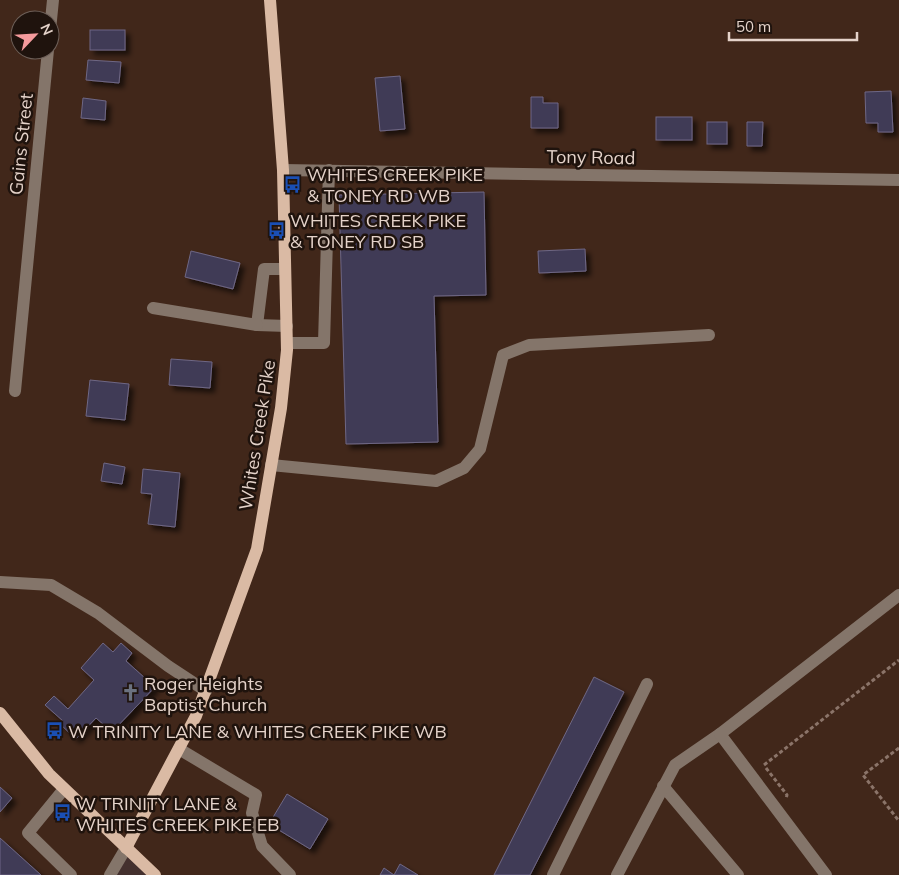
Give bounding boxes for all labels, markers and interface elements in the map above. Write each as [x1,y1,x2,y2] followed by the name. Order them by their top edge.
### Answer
[10,10,60,60] north arrow
[729,10,856,42] scale bar
[736,17,771,36] text: 50 m
[36,21,57,38] text: N
[4,92,38,196] street label: Gains Street
[546,145,636,169] street label: Tony Road
[307,163,483,207] place label: WHITES CREEK PIKE & TONEY RD WB
[283,174,303,194] bus stop icon: WHITES CREEK PIKE & TONEY RD WB
[290,209,466,253] place label: WHITES CREEK PIKE & TONEY RD SB
[266,220,286,240] bus stop icon: WHITES CREEK PIKE & TONEY RD SB
[234,358,280,512] street label: Whites Creek Pike
[144,672,267,716] place label: Roger Heights Baptist Church
[120,683,140,703] church icon: Roger Heights Baptist Church
[68,720,447,743] place label: W TRINITY LANE & WHITES CREEK PIKE WB
[44,721,64,741] bus stop icon: W TRINITY LANE & WHITES CREEK PIKE WB
[76,792,280,836] place label: W TRINITY LANE & WHITES CREEK PIKE EB
[52,803,72,823] bus stop icon: W TRINITY LANE & WHITES CREEK PIKE EB

